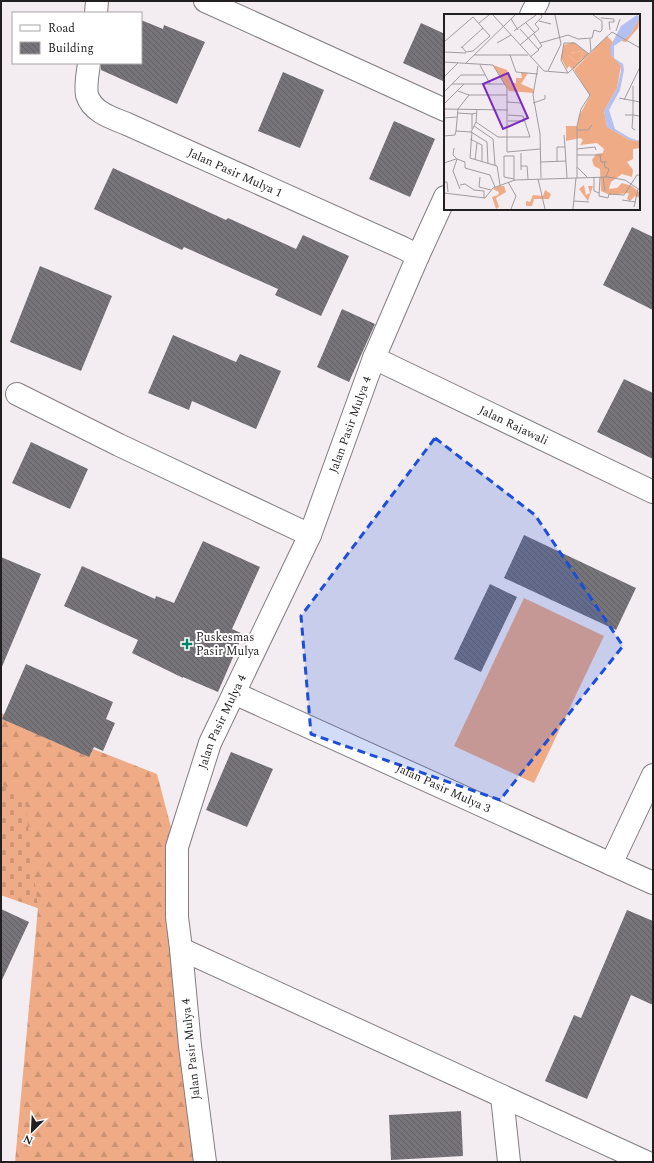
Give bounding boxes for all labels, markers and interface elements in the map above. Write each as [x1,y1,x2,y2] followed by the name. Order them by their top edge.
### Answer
[12,12,142,64] legend
[444,14,640,210] inset map
[48,19,75,38] text: Road
[48,39,94,58] text: Building
[185,143,286,202] street label: Jalan Pasir Mulya 1
[324,373,376,476] street label: Jalan Pasir Mulya 4
[476,400,552,450] street label: Jalan Rajawali
[196,628,260,661] place label: Puskesmas Pasir Mulya
[181,638,193,650] marker: Puskesmas Pasir Mulya
[193,671,251,771] street label: Jalan Pasir Mulya 4
[393,758,494,818] street label: Jalan Pasir Mulya 3
[176,997,206,1101] street label: Jalan Pasir Mulya 4
[12,1111,52,1151] north arrow
[21,1130,36,1149] text: N

